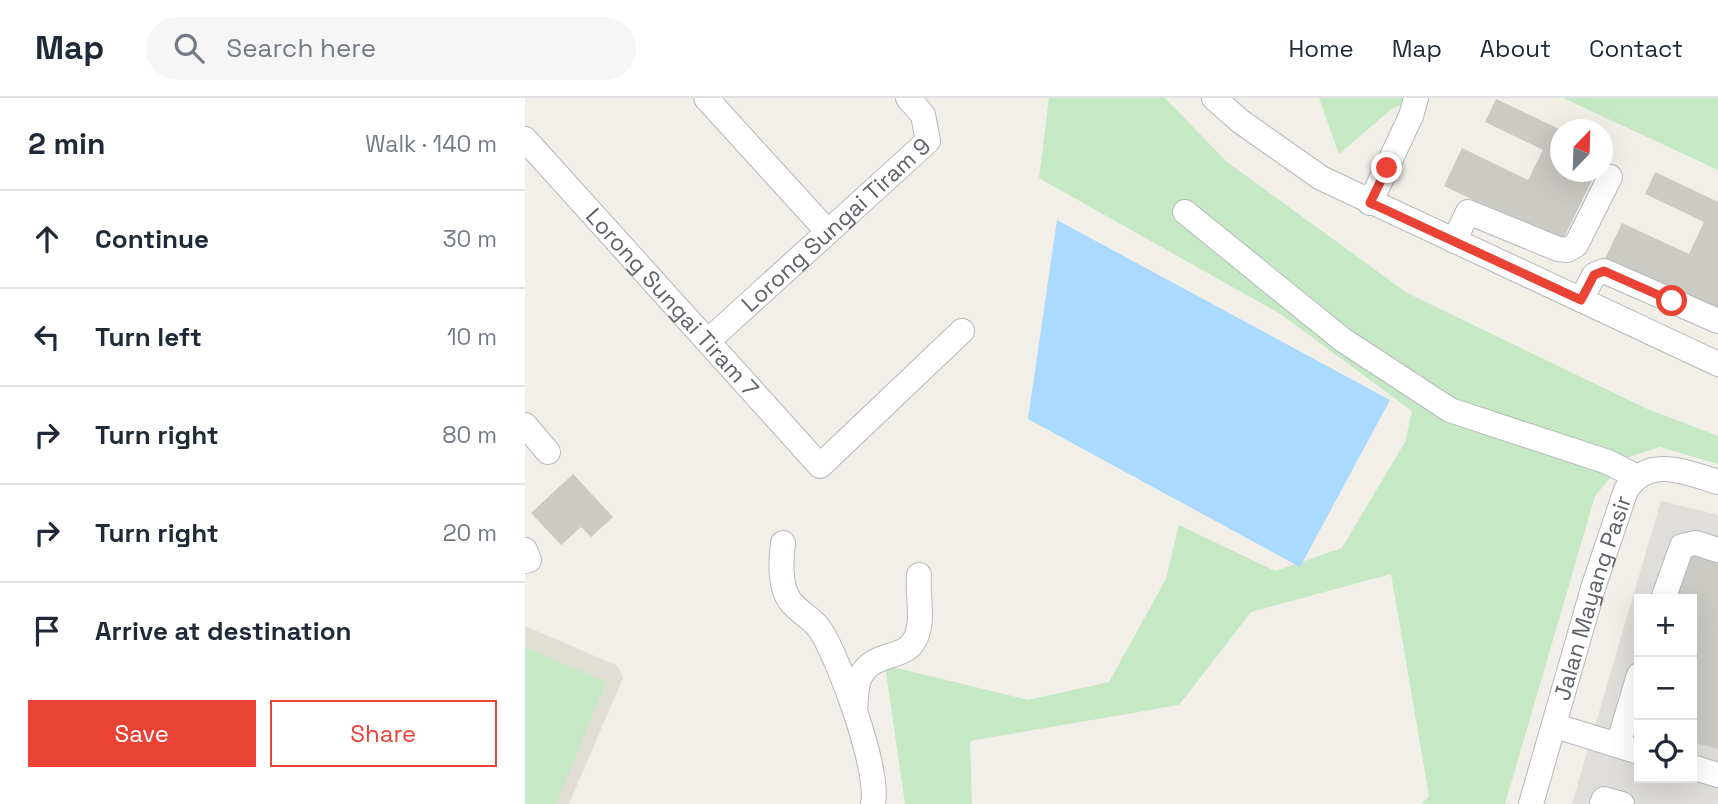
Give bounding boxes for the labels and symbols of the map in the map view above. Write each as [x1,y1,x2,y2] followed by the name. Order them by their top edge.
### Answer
[1550,119,1613,182] north arrow
[735,131,937,318] street label: Lorong Sungai Tiram 9
[1371,152,1402,183] route end
[579,202,765,403] street label: Lorong Sungai Tiram 7
[1656,285,1687,316] route start
[1547,491,1638,704] street label: Jalan Mayang Pasir

